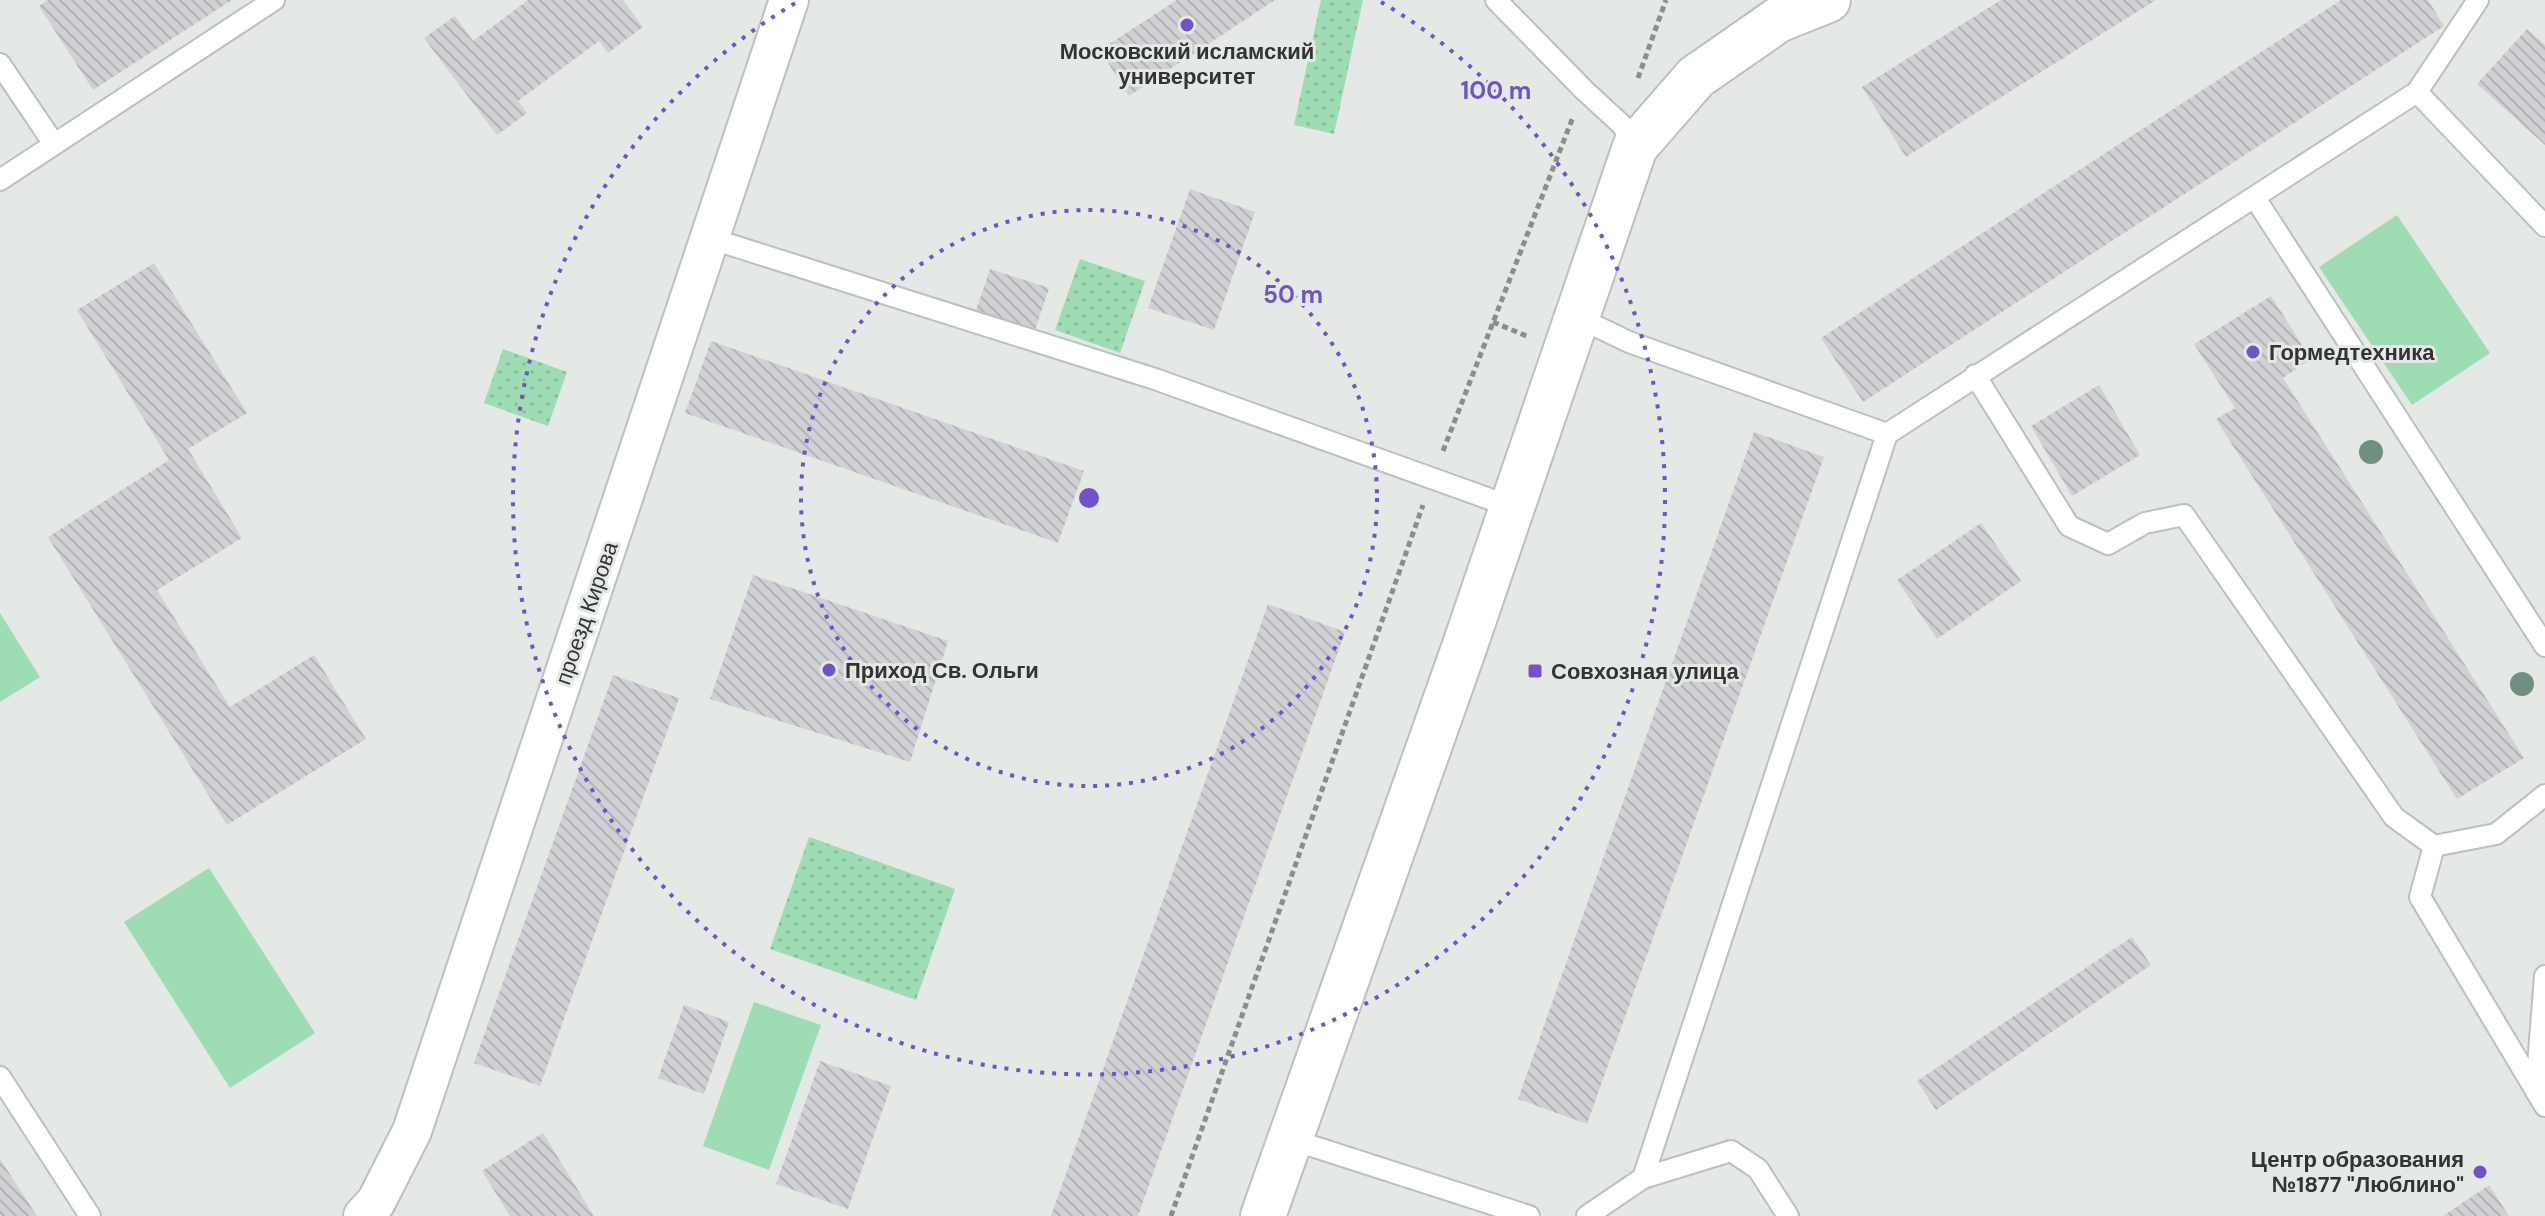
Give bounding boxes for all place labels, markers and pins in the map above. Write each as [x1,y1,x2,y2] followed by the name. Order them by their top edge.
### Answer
[1178,16,1196,34] marker: Московский исламский университет
[1060,37,1314,91] place label: Московский исламский университет
[2269,338,2435,367] place label: Гормедтехника
[2244,343,2262,361] marker: Гормедтехника
[1075,484,1103,512] centre of rings
[845,656,1039,685] place label: Приход Св. Ольги
[1551,657,1739,686] place label: Совхозная улица
[820,661,838,679] marker: Приход Св. Ольги
[1526,662,1544,680] marker: Совхозная улица
[2251,1145,2464,1199] place label: Центр образования №1877 "Люблино"
[2471,1163,2489,1181] marker: Центр образования №1877 "Люблино"

